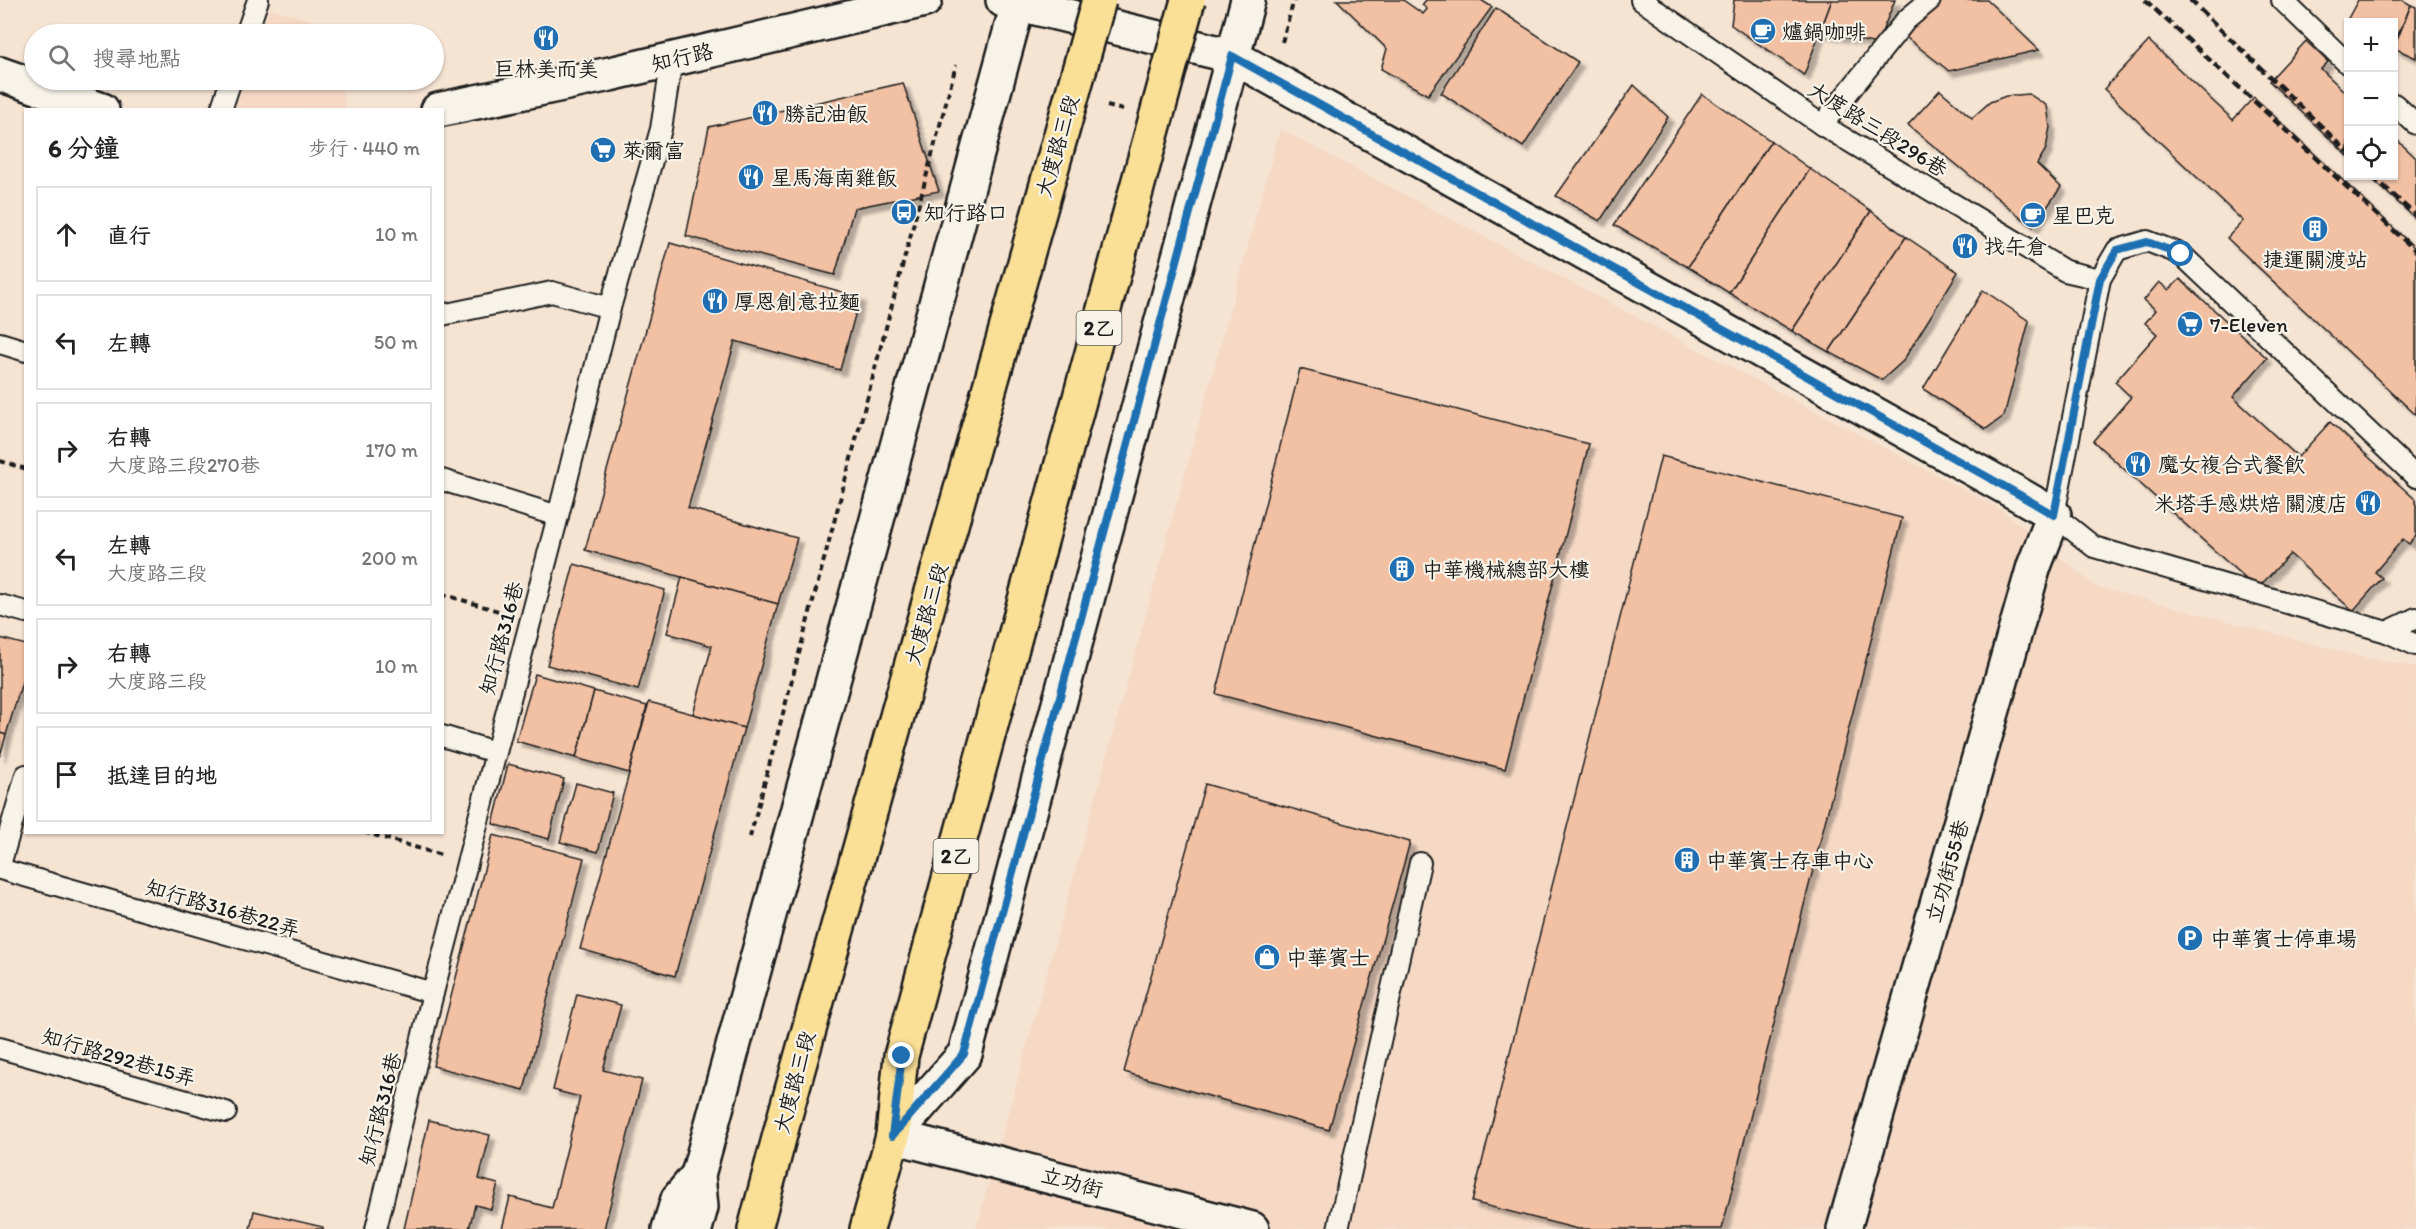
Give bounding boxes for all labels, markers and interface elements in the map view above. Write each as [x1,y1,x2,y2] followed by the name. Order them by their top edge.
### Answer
[1748,16,1778,46] cafe icon: 爐鍋咖啡
[2344,18,2398,180] map controls
[2344,18,2398,72] button: +
[1782,19,1866,44] place label: 爐鍋咖啡
[531,23,561,53] restaurant icon: 巨林美而美
[24,24,444,90] search box
[648,38,716,76] street label: 知行路
[45,41,78,74] icon: search
[93,45,181,72] text: 搜尋地點
[494,56,599,81] place label: 巨林美而美
[2344,72,2398,126] button: −
[1804,76,1952,182] street label: 大度路三段296巷
[1031,92,1083,200] street label: 大度路三段
[750,98,780,128] restaurant icon: 勝記油飯
[784,101,868,126] place label: 勝記油飯
[2344,126,2398,180] button: locate
[48,132,120,164] text: 6 分鐘
[588,135,618,165] supermarket icon: 萊爾富
[309,136,420,160] text: 步行 · 440 m
[622,138,685,163] place label: 萊爾富
[736,162,766,192] restaurant icon: 星馬海南雞飯
[771,165,897,190] place label: 星馬海南雞飯
[889,197,919,227] bus stop icon: 知行路口
[924,200,1008,225] place label: 知行路口
[2018,200,2048,230] cafe icon: 星巴克
[2052,203,2115,228] place label: 星巴克
[2300,214,2330,244] building icon: 捷運關渡站
[50,218,83,251] icon: ahead
[107,222,151,249] text: 直行
[375,222,418,246] text: 10 m
[1950,231,1980,261] restaurant icon: 找午倉
[1984,234,2047,259] place label: 找午倉
[2167,240,2193,266] route start
[2263,247,2368,272] place label: 捷運關渡站
[700,286,730,316] restaurant icon: 厚恩創意拉麵
[734,289,860,314] place label: 厚恩創意拉麵
[2175,309,2205,339] supermarket icon: 7-Eleven
[1076,311,1122,345] road number: 2乙
[2210,312,2288,337] place label: 7-Eleven
[50,326,83,359] icon: left
[107,330,151,357] text: 左轉
[374,330,418,354] text: 50 m
[107,424,151,451] text: 右轉
[50,434,83,467] icon: right
[365,438,418,462] text: 170 m
[2123,449,2153,479] restaurant icon: 魔女複合式餐飲
[2158,452,2305,477] place label: 魔女複合式餐飲
[107,453,260,477] text: 大度路三段270巷
[2353,488,2383,518] restaurant icon: 米塔手感烘焙 關渡店
[2154,491,2348,516] place label: 米塔手感烘焙 關渡店
[107,532,151,559] text: 左轉
[50,542,83,575] icon: left
[362,546,418,570] text: 200 m
[1387,554,1417,584] building icon: 中華機械總部大樓
[1422,557,1590,582] place label: 中華機械總部大樓
[900,560,952,668] street label: 大度路三段
[107,561,207,585] text: 大度路三段
[474,579,528,697] street label: 知行路316巷
[107,640,151,667] text: 右轉
[50,650,83,683] icon: right
[375,654,418,678] text: 10 m
[107,669,207,693] text: 大度路三段
[50,758,83,791] icon: arrive
[107,762,217,789] text: 抵達目的地
[1920,817,1974,925] street label: 立功街55巷
[934,839,978,873] road number: 2乙
[1672,845,1702,875] building icon: 中華賓士存車中心
[1706,848,1874,873] place label: 中華賓士存車中心
[143,874,303,942] street label: 知行路316巷22弄
[2175,923,2205,953] parking icon: 中華賓士停車場
[2210,926,2357,951] place label: 中華賓士停車場
[1252,942,1282,972] shop icon: 中華賓士
[1286,945,1370,970] place label: 中華賓士
[39,1023,199,1091] street label: 知行路292巷15弄
[768,1028,820,1136] street label: 大度路三段
[888,1042,914,1068] route end
[354,1050,406,1168] street label: 知行路316巷
[1038,1162,1106,1202] street label: 立功街

